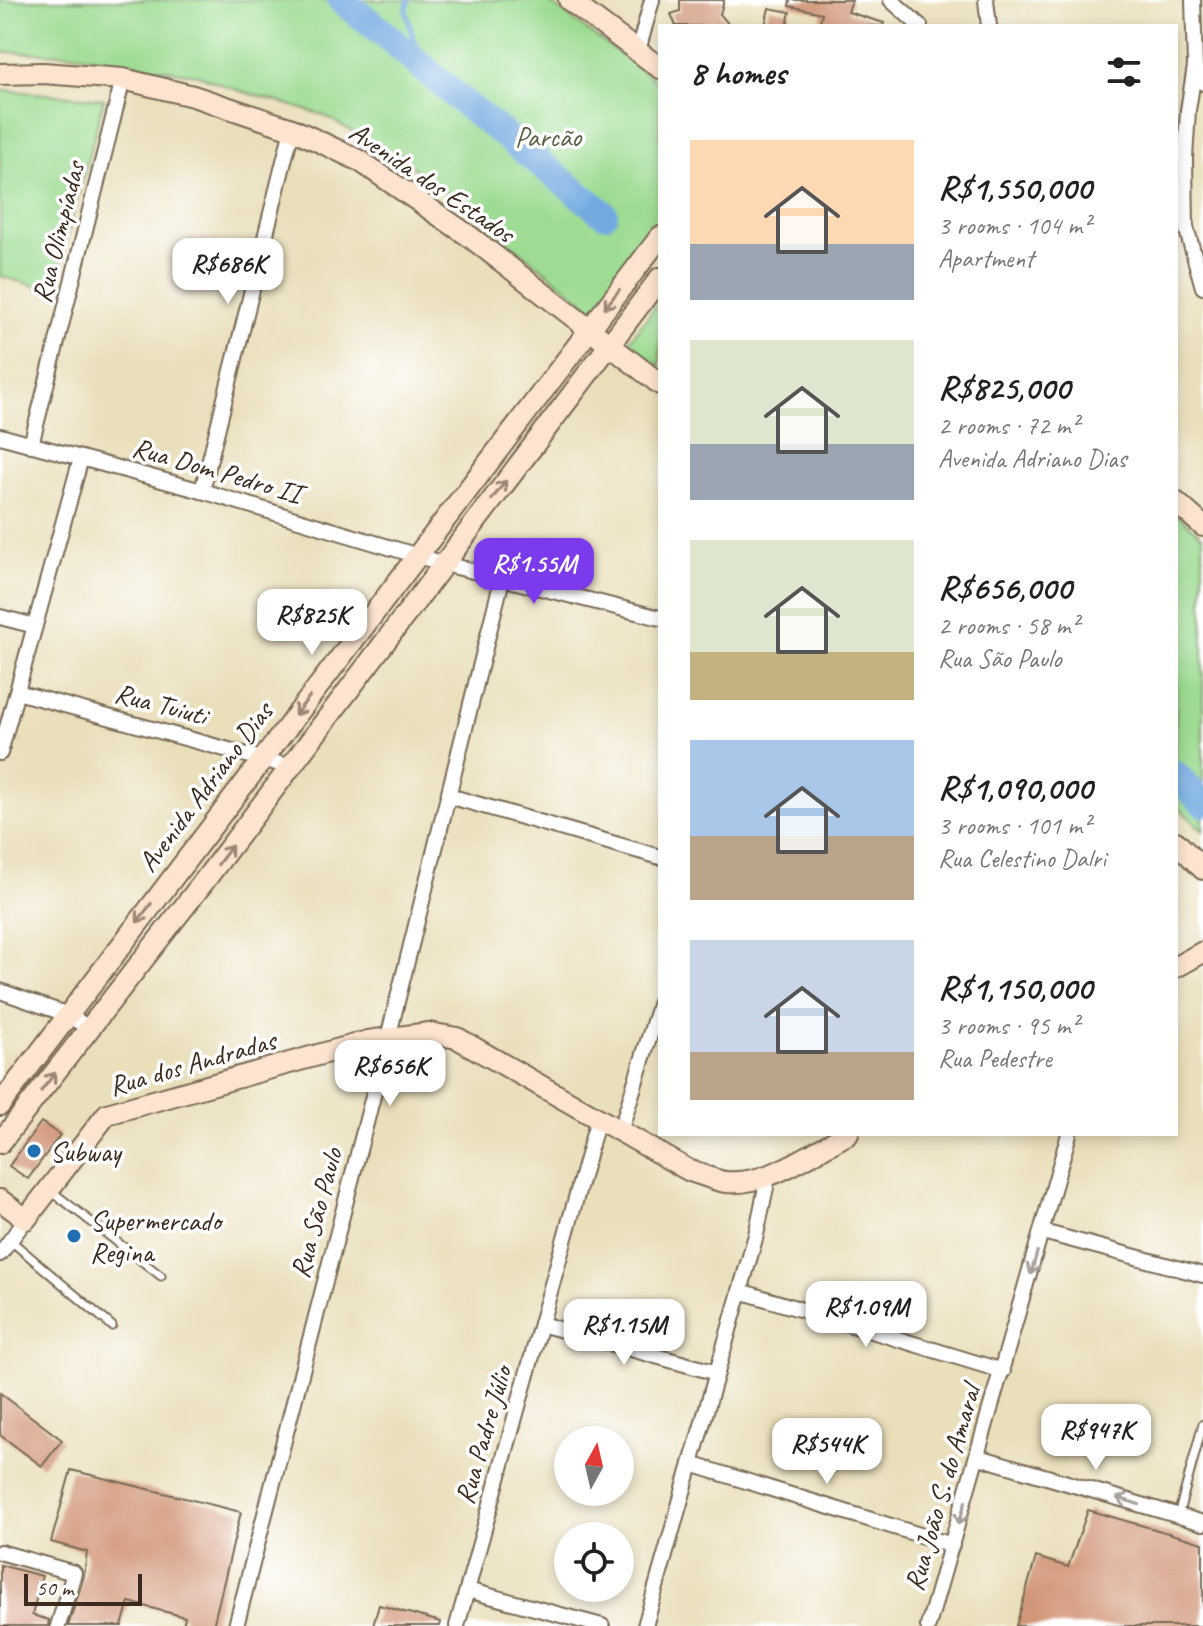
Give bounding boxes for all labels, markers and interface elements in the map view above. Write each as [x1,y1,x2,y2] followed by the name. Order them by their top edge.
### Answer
[1102,50,1146,94] icon: filters
[690,51,786,94] text: 8 homes
[343,114,523,252] street label: Avenida dos Estados
[515,119,583,154] park label: Parcão
[24,156,93,306] street label: Rua Olimpíadas
[938,166,1091,209] text: R$1,550,000
[754,172,850,268] icon: home
[938,209,1090,242] text: 3 rooms · 104 m²
[163,238,293,306] pin: R$686K
[938,242,1034,275] text: Apartment
[190,247,266,280] text: R$686K
[604,288,621,309] one-way arrow
[938,366,1070,409] text: R$825,000
[754,372,850,468] icon: home
[938,409,1079,442] text: 2 rooms · 72 m²
[129,429,311,512] street label: Rua Dom Pedro II
[938,442,1126,475] text: Avenida Adriano Dias
[490,480,507,501] one-way arrow
[460,538,608,606] pin: R$1.55M
[492,547,576,580] text: R$1.55M
[938,566,1071,609] text: R$656,000
[754,572,850,668] icon: home
[247,589,377,657] pin: R$825K
[275,598,349,631] text: R$825K
[938,609,1079,642] text: 2 rooms · 58 m²
[938,642,1061,675] text: Rua São Paulo
[111,675,214,734] street label: Rua Tuiuti
[130,694,281,879] street label: Avenida Adriano Dias
[294,695,311,716] one-way arrow
[938,766,1092,809] text: R$1,090,000
[754,772,850,868] icon: home
[938,809,1090,842] text: 3 rooms · 101 m²
[938,842,1106,875] text: Rua Celestino Dalri
[216,844,233,866] one-way arrow
[136,901,153,923] one-way arrow
[938,966,1092,1009] text: R$1,150,000
[754,972,850,1068] icon: home
[938,1009,1079,1042] text: 3 rooms · 95 m²
[105,1022,282,1103] street label: Rua dos Andradas
[325,1040,455,1108] pin: R$656K
[938,1042,1052,1075] text: Rua Pedestre
[353,1049,427,1082] text: R$656K
[39,1071,56,1093] one-way arrow
[50,1134,123,1169] place label: Subway
[25,1142,43,1160] marker: Subway
[282,1142,351,1282] street label: Rua São Paulo
[90,1203,224,1270] place label: Supermercado Regina
[65,1227,83,1245] marker: Supermercado Regina
[1026,1250,1041,1276] one-way arrow
[792,1281,940,1349] pin: R$1.09M
[824,1290,908,1323] text: R$1.09M
[550,1299,698,1367] pin: R$1.15M
[582,1308,666,1341] text: R$1.15M
[447,1359,520,1508] street label: Rua Padre Júlio
[896,1376,990,1595] street label: Rua João S. do Amaral
[1031,1404,1161,1472] pin: R$947K
[1059,1413,1133,1446] text: R$947K
[762,1418,892,1486] pin: R$544K
[554,1426,634,1506] north arrow
[554,1426,634,1602] map controls
[790,1427,864,1460] text: R$544K
[1116,1493,1142,1508] one-way arrow
[954,1500,968,1525] one-way arrow
[554,1522,634,1602] button: locate
[24,1570,142,1606] scale bar
[36,1574,73,1602] text: 50 m

